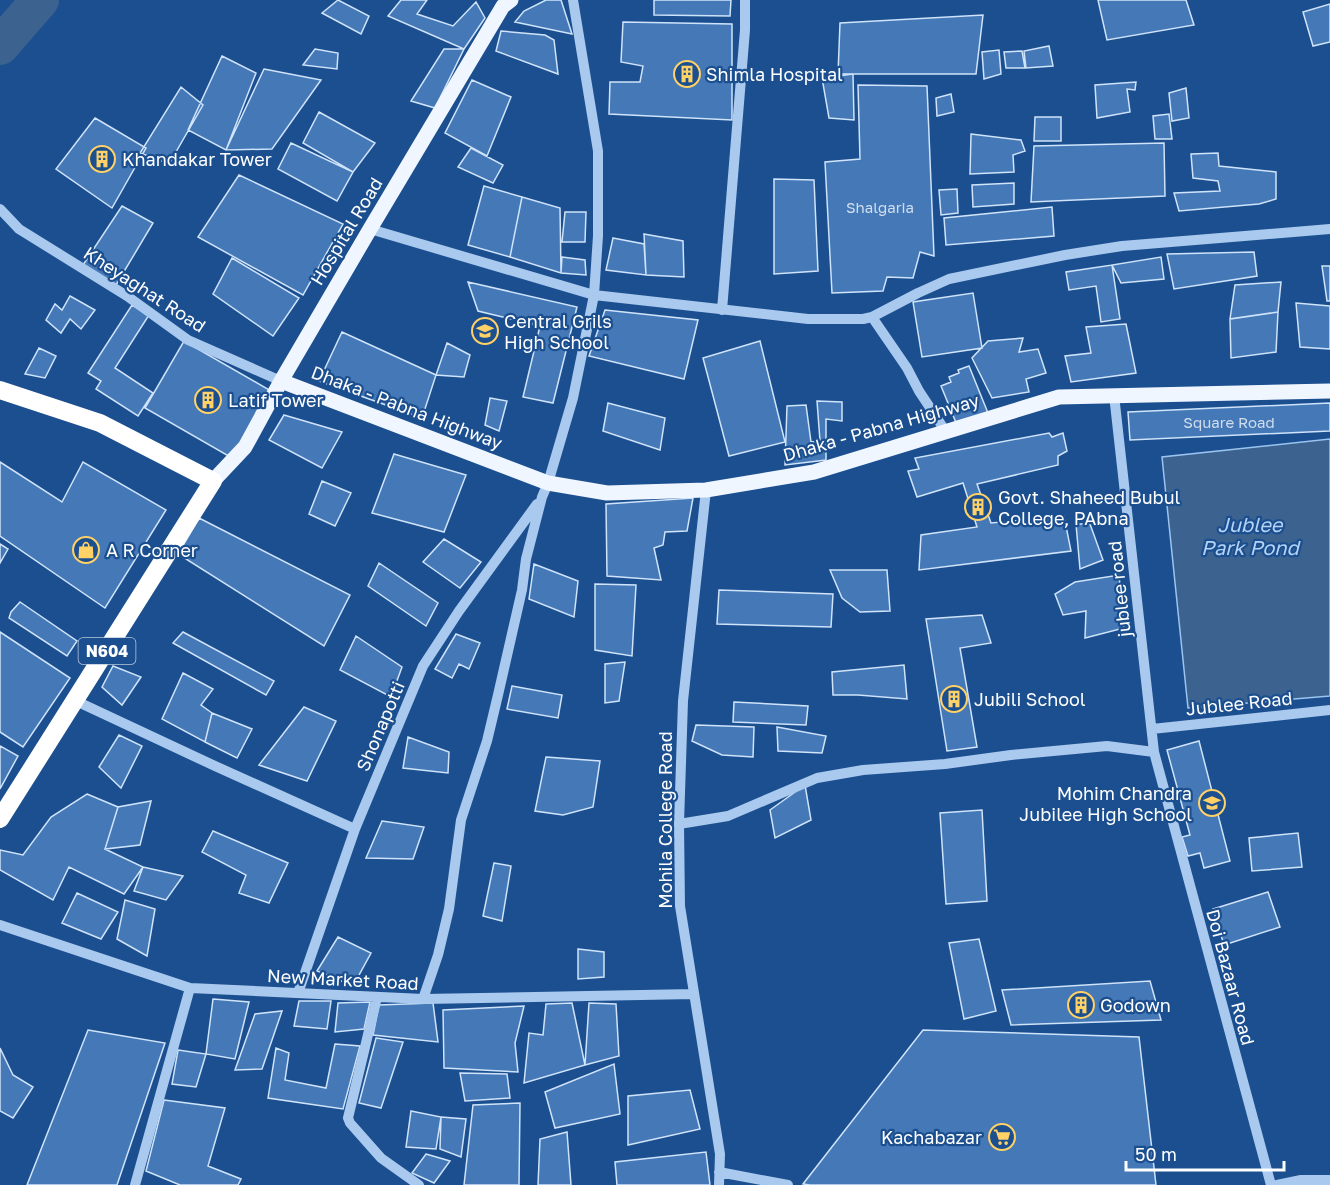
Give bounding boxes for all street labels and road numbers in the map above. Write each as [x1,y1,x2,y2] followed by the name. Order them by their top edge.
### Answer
[305,173,387,289] street label: Hospital Road
[80,241,210,337] street label: Kheyaghat Road
[308,360,506,454] street label: Dhaka - Pabna Highway
[780,388,982,466] street label: Dhaka - Pabna Highway
[1103,540,1135,639] street label: jublee road
[78,638,136,664] road number: N604
[351,678,409,774] street label: Shonapotti
[1185,686,1293,720] street label: Jublee Road
[654,731,676,909] street label: Mohila College Road
[1202,906,1260,1048] street label: Doi Bazaar Road
[267,964,419,994] street label: New Market Road

